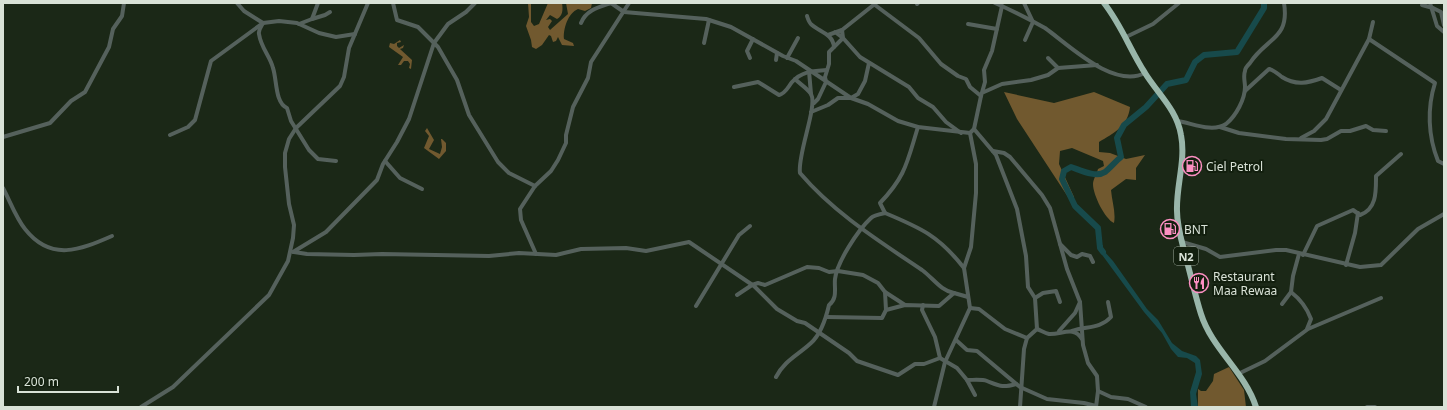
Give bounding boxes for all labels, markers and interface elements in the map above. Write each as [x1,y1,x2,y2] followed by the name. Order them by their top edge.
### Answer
[1181,155,1203,177] fuel station icon: Ciel Petrol
[1206,158,1263,175] place label: Ciel Petrol
[1159,218,1181,240] fuel station icon: BNT
[1184,221,1208,238] place label: BNT
[1174,247,1198,265] road number: N2
[1213,268,1277,299] place label: Restaurant Maa Rewaa
[1188,272,1210,294] restaurant icon: Restaurant Maa Rewaa
[18,368,118,394] scale bar
[24,373,59,390] text: 200 m

